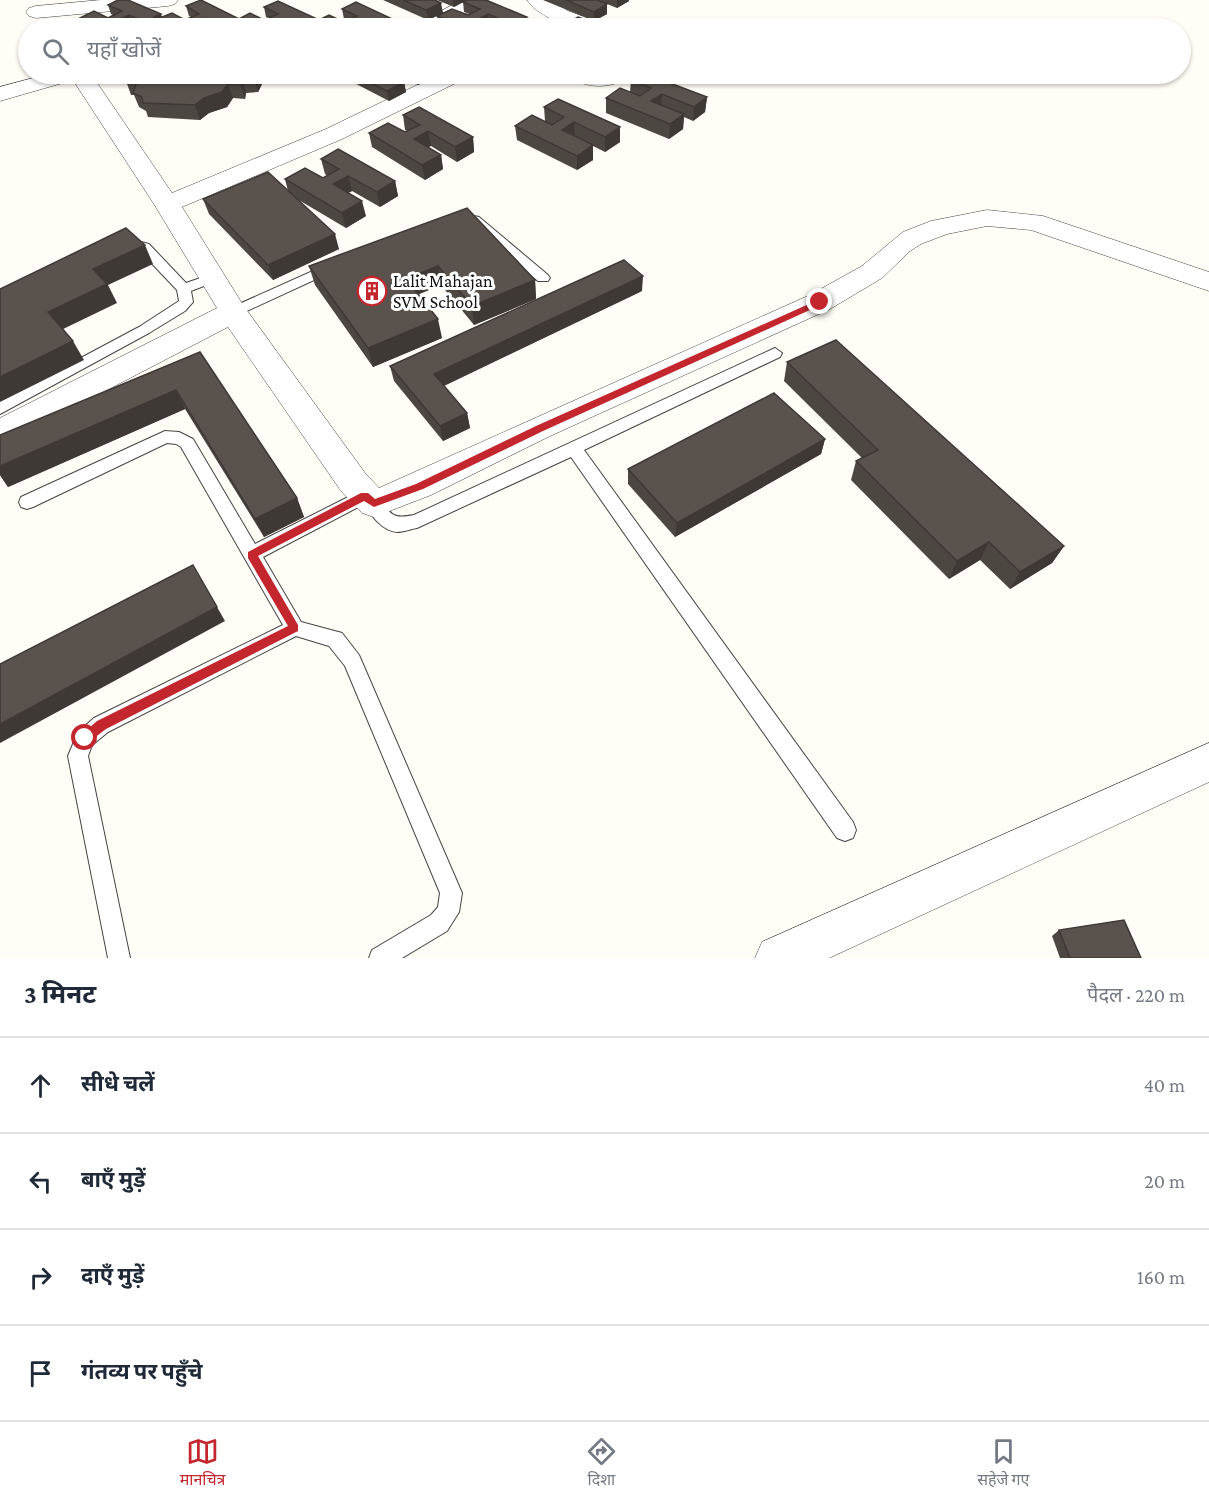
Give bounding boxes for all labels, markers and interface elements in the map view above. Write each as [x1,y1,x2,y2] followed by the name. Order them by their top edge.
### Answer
[18,18,1191,84] search box
[39,35,72,68] icon: search
[87,37,161,62] text: यहाँ खोजें
[393,271,493,312] place label: Lalit Mahajan SVM School
[356,275,388,307] building icon: Lalit Mahajan SVM School
[806,288,832,314] route end
[71,724,97,750] route start
[24,980,96,1009] text: 3 मिनट
[1087,984,1185,1006] text: पैदल · 220 m
[24,1069,57,1102] icon: ahead
[81,1071,155,1096] text: सीधे चलें
[1144,1074,1185,1096] text: 40 m
[24,1165,57,1198] icon: left
[81,1167,146,1192] text: बाएँ मुड़ें
[1144,1170,1185,1192] text: 20 m
[24,1261,57,1294] icon: right
[81,1263,144,1288] text: दाएँ मुड़ें
[1137,1266,1185,1288] text: 160 m
[24,1357,57,1390] icon: arrive
[81,1359,203,1384] text: गंतव्य पर पहुँचे
[180,1435,225,1492] tab: मानचित्र
[585,1435,618,1492] tab: दिशा
[977,1435,1029,1492] tab: सहेजे गए

